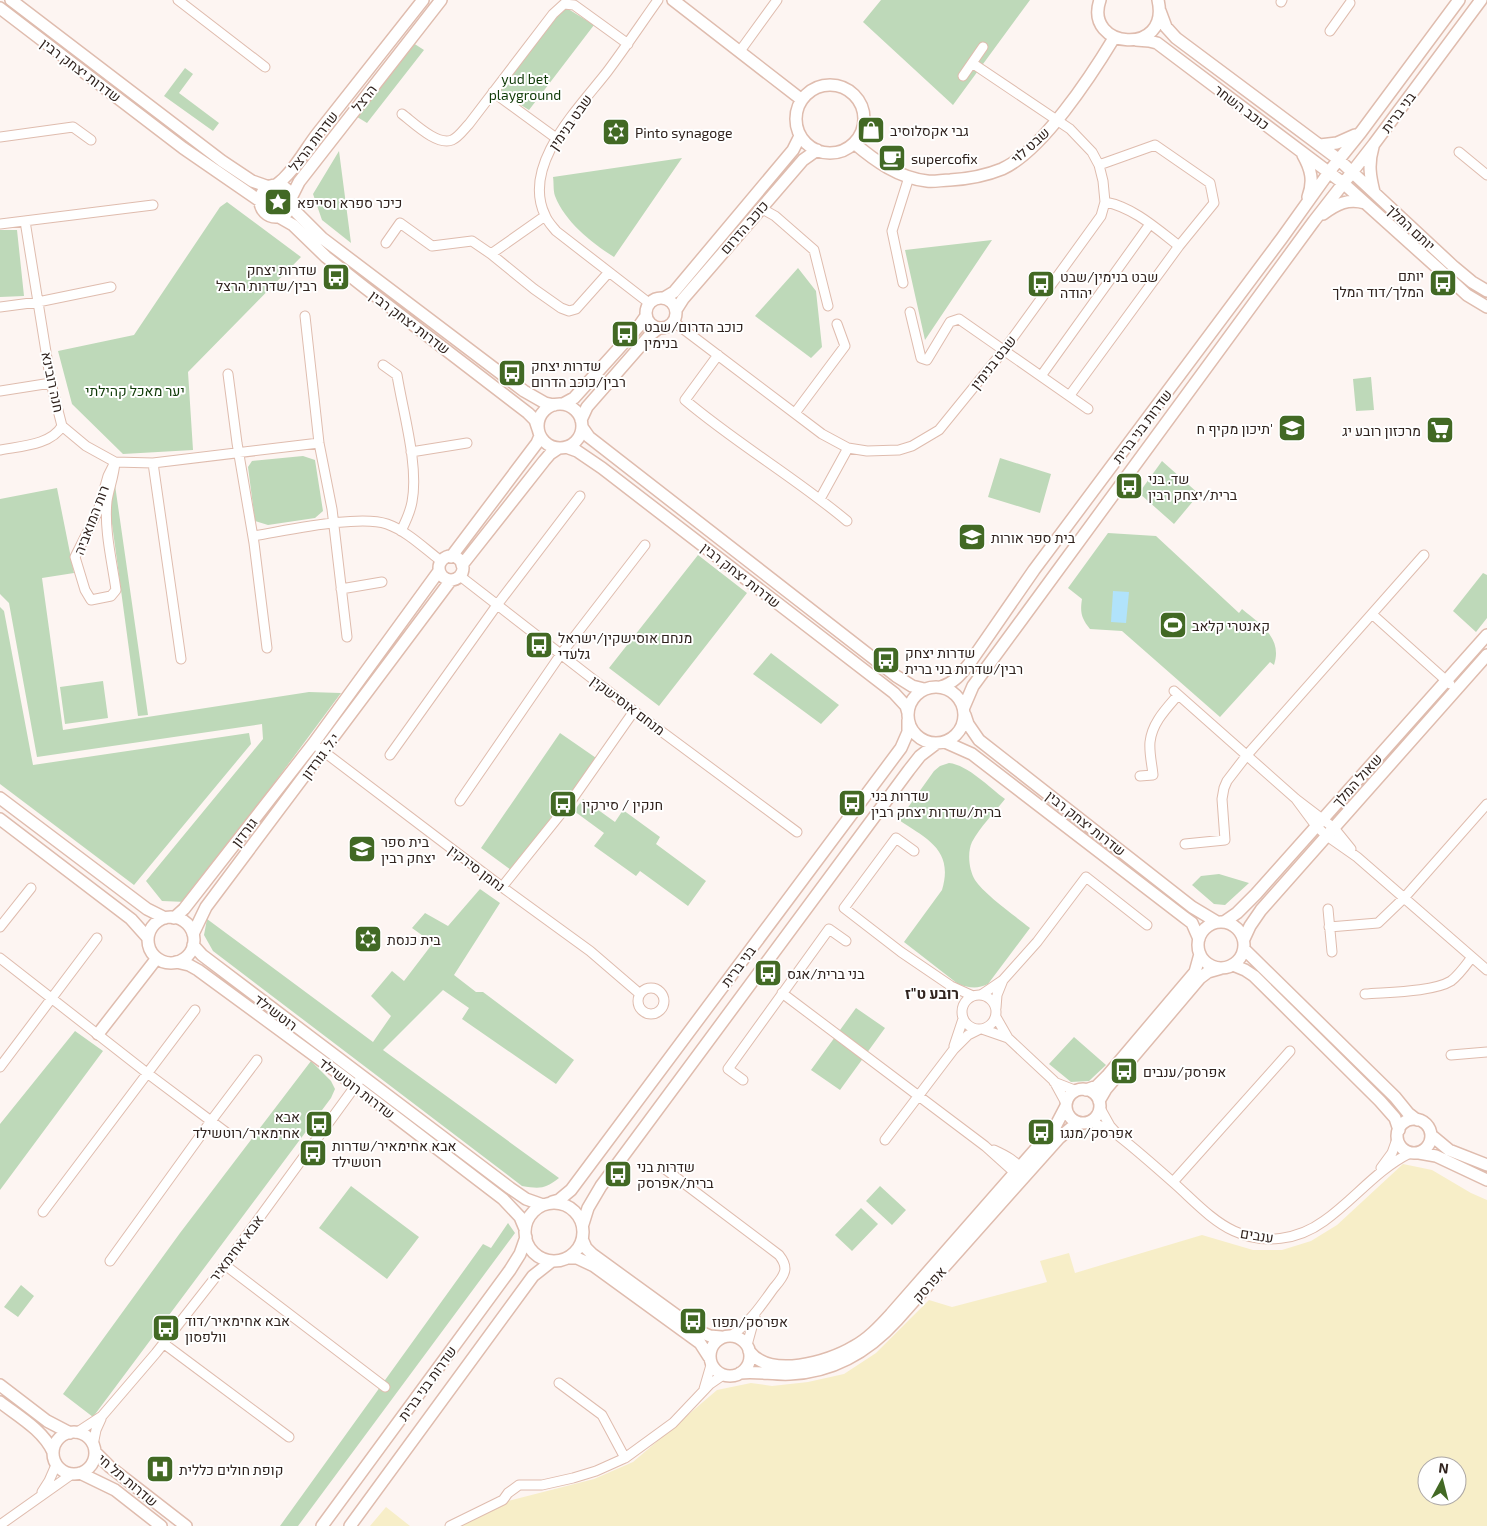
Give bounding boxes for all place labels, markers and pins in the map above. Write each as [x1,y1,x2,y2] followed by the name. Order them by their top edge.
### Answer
[856,115,886,145] shop icon: גבי אקסלוסיב
[601,117,631,147] synagogue icon: Pinto synagoge
[890,122,969,139] place label: גבי אקסלוסיב
[635,124,733,141] place label: Pinto synagoge
[877,143,907,173] cafe icon: supercofix
[911,150,978,167] place label: supercofix
[263,187,293,217] place icon: כיכר ספרא וסייפא
[297,194,402,211] place label: כיכר ספרא וסייפא
[216,261,317,294] place label: שדרות יצחק רבין/שדרות הרצל
[321,262,351,292] bus stop icon: שדרות יצחק רבין/שדרות הרצל
[1332,267,1424,300] place label: יותם המלך/דוד המלך
[1060,268,1158,301] place label: שבט בנימין/שבט יהודה
[1428,268,1458,298] bus stop icon: יותם המלך/דוד המלך
[1026,269,1056,299] bus stop icon: שבט בנימין/שבט יהודה
[644,318,743,351] place label: כוכב הדרום/שבט בנימין
[610,319,640,349] bus stop icon: כוכב הדרום/שבט בנימין
[531,357,626,390] place label: שדרות יצחק רבין/כוכב הדרום
[497,358,527,388] bus stop icon: שדרות יצחק רבין/כוכב הדרום
[1277,413,1307,443] school or university icon: תיכון מקיף ח'
[1425,415,1455,445] supermarket icon: מרכזון רובע יג
[1197,420,1273,437] place label: תיכון מקיף ח'
[1342,422,1421,439] place label: מרכזון רובע יג
[1148,470,1238,503] place label: שד. בני ברית/יצחק רבין
[1114,471,1144,501] bus stop icon: שד. בני ברית/יצחק רבין
[957,522,987,552] school or university icon: בית ספר אורות
[991,529,1076,546] place label: בית ספר אורות
[1158,610,1188,640] sports icon: קאנטרי קלאב
[1192,617,1270,634] place label: קאנטרי קלאב
[558,629,692,662] place label: מנחם אוסישקין/ישראל גלעדי
[524,630,554,660] bus stop icon: מנחם אוסישקין/ישראל גלעדי
[905,644,1023,677] place label: שדרות יצחק רבין/שדרות בני ברית
[871,645,901,675] bus stop icon: שדרות יצחק רבין/שדרות בני ברית
[871,787,1002,820] place label: שדרות בני ברית/שדרות יצחק רבין
[837,788,867,818] bus stop icon: שדרות בני ברית/שדרות יצחק רבין
[548,789,578,819] bus stop icon: חנקין / סירקין
[582,796,663,813] place label: חנקין / סירקין
[381,833,436,866] place label: בית ספר יצחק רבין
[347,834,377,864] school or university icon: בית ספר יצחק רבין
[353,924,383,954] synagogue icon: בית כנסת
[387,931,441,948] place label: בית כנסת
[753,958,783,988] bus stop icon: בני ברית/אגס
[787,965,865,982] place label: בני ברית/אגס
[1109,1056,1139,1086] bus stop icon: אפרסק/ענבים
[1143,1063,1226,1080] place label: אפרסק/ענבים
[193,1108,300,1141] place label: אבא אחימאיר/רוטשילד
[304,1109,334,1139] bus stop icon: אבא אחימאיר/רוטשילד
[1026,1117,1056,1147] bus stop icon: אפרסק/מנגו
[1060,1124,1133,1141] place label: אפרסק/מנגו
[332,1137,457,1170] place label: אבא אחימאיר/שדרות רוטשילד
[298,1138,328,1168] bus stop icon: אבא אחימאיר/שדרות רוטשילד
[637,1158,714,1191] place label: שדרות בני ברית/אפרסק
[603,1159,633,1189] bus stop icon: שדרות בני ברית/אפרסק
[678,1306,708,1336] bus stop icon: אפרסק/תפוז
[185,1312,290,1345] place label: אבא אחימאיר/דוד וולפסון
[151,1313,181,1343] bus stop icon: אבא אחימאיר/דוד וולפסון
[712,1313,788,1330] place label: אפרסק/תפוז
[145,1454,175,1484] hospital icon: קופת חולים כללית
[179,1461,283,1478] place label: קופת חולים כללית

